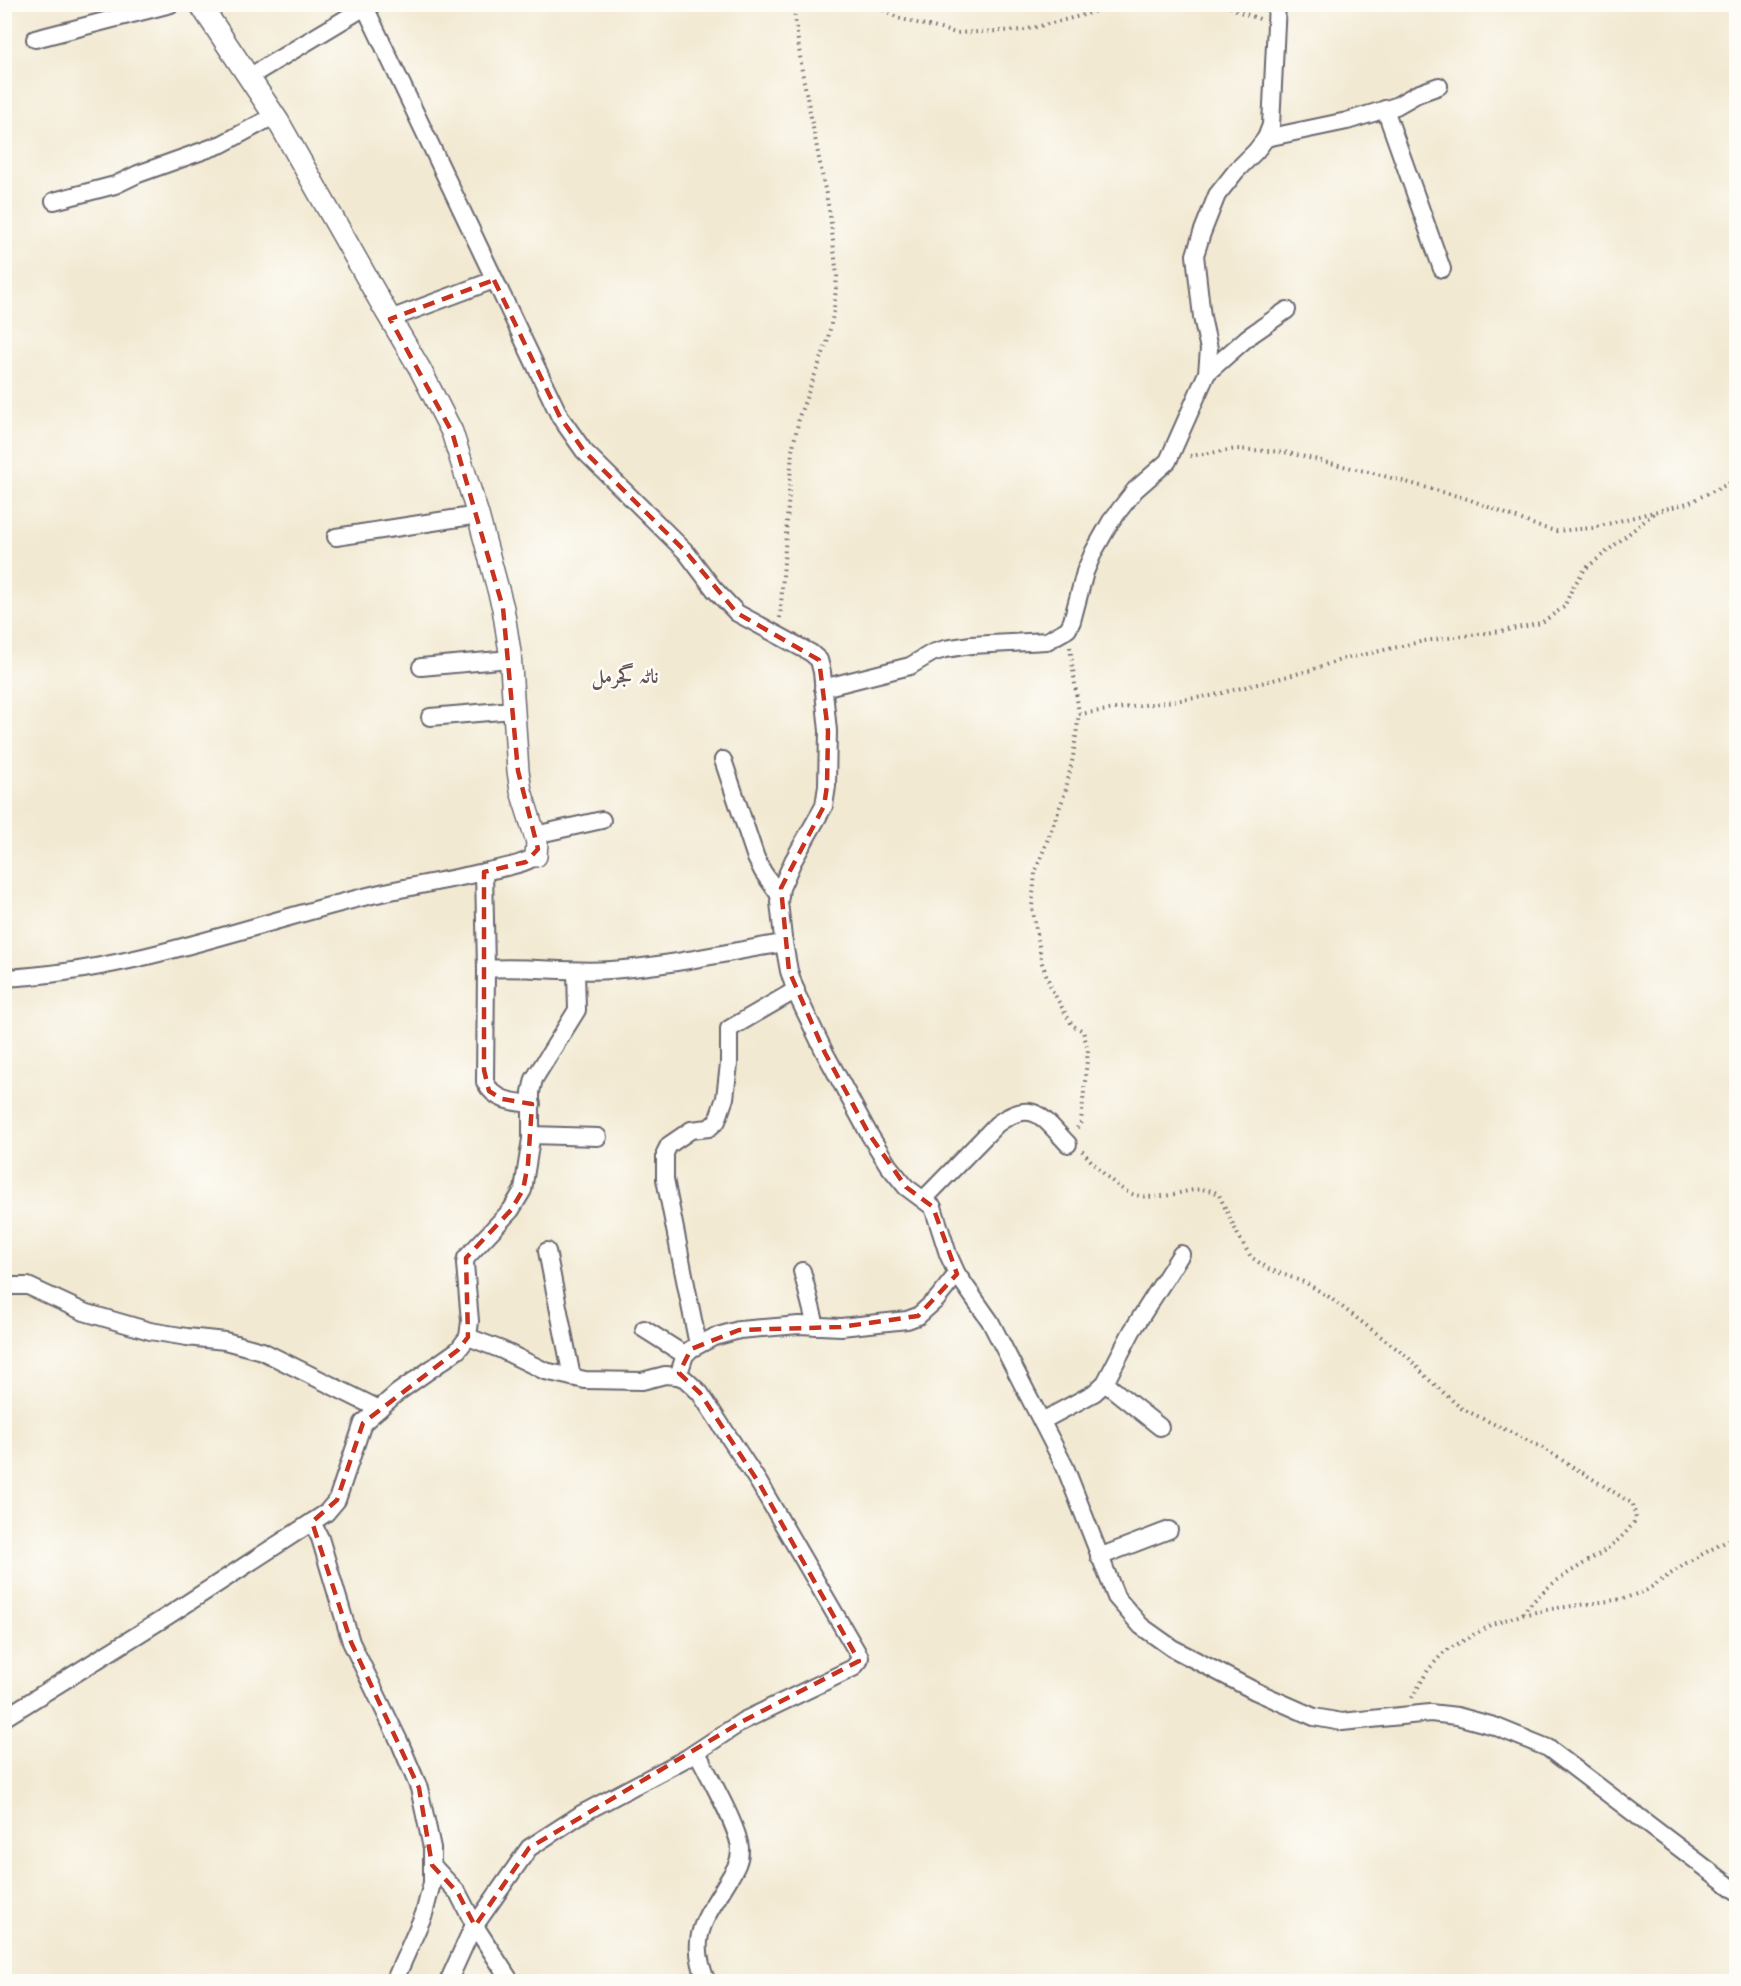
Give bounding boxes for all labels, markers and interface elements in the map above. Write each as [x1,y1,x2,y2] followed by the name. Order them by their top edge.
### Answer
[591,663,659,690] district label: ناٹہ گجرمل

